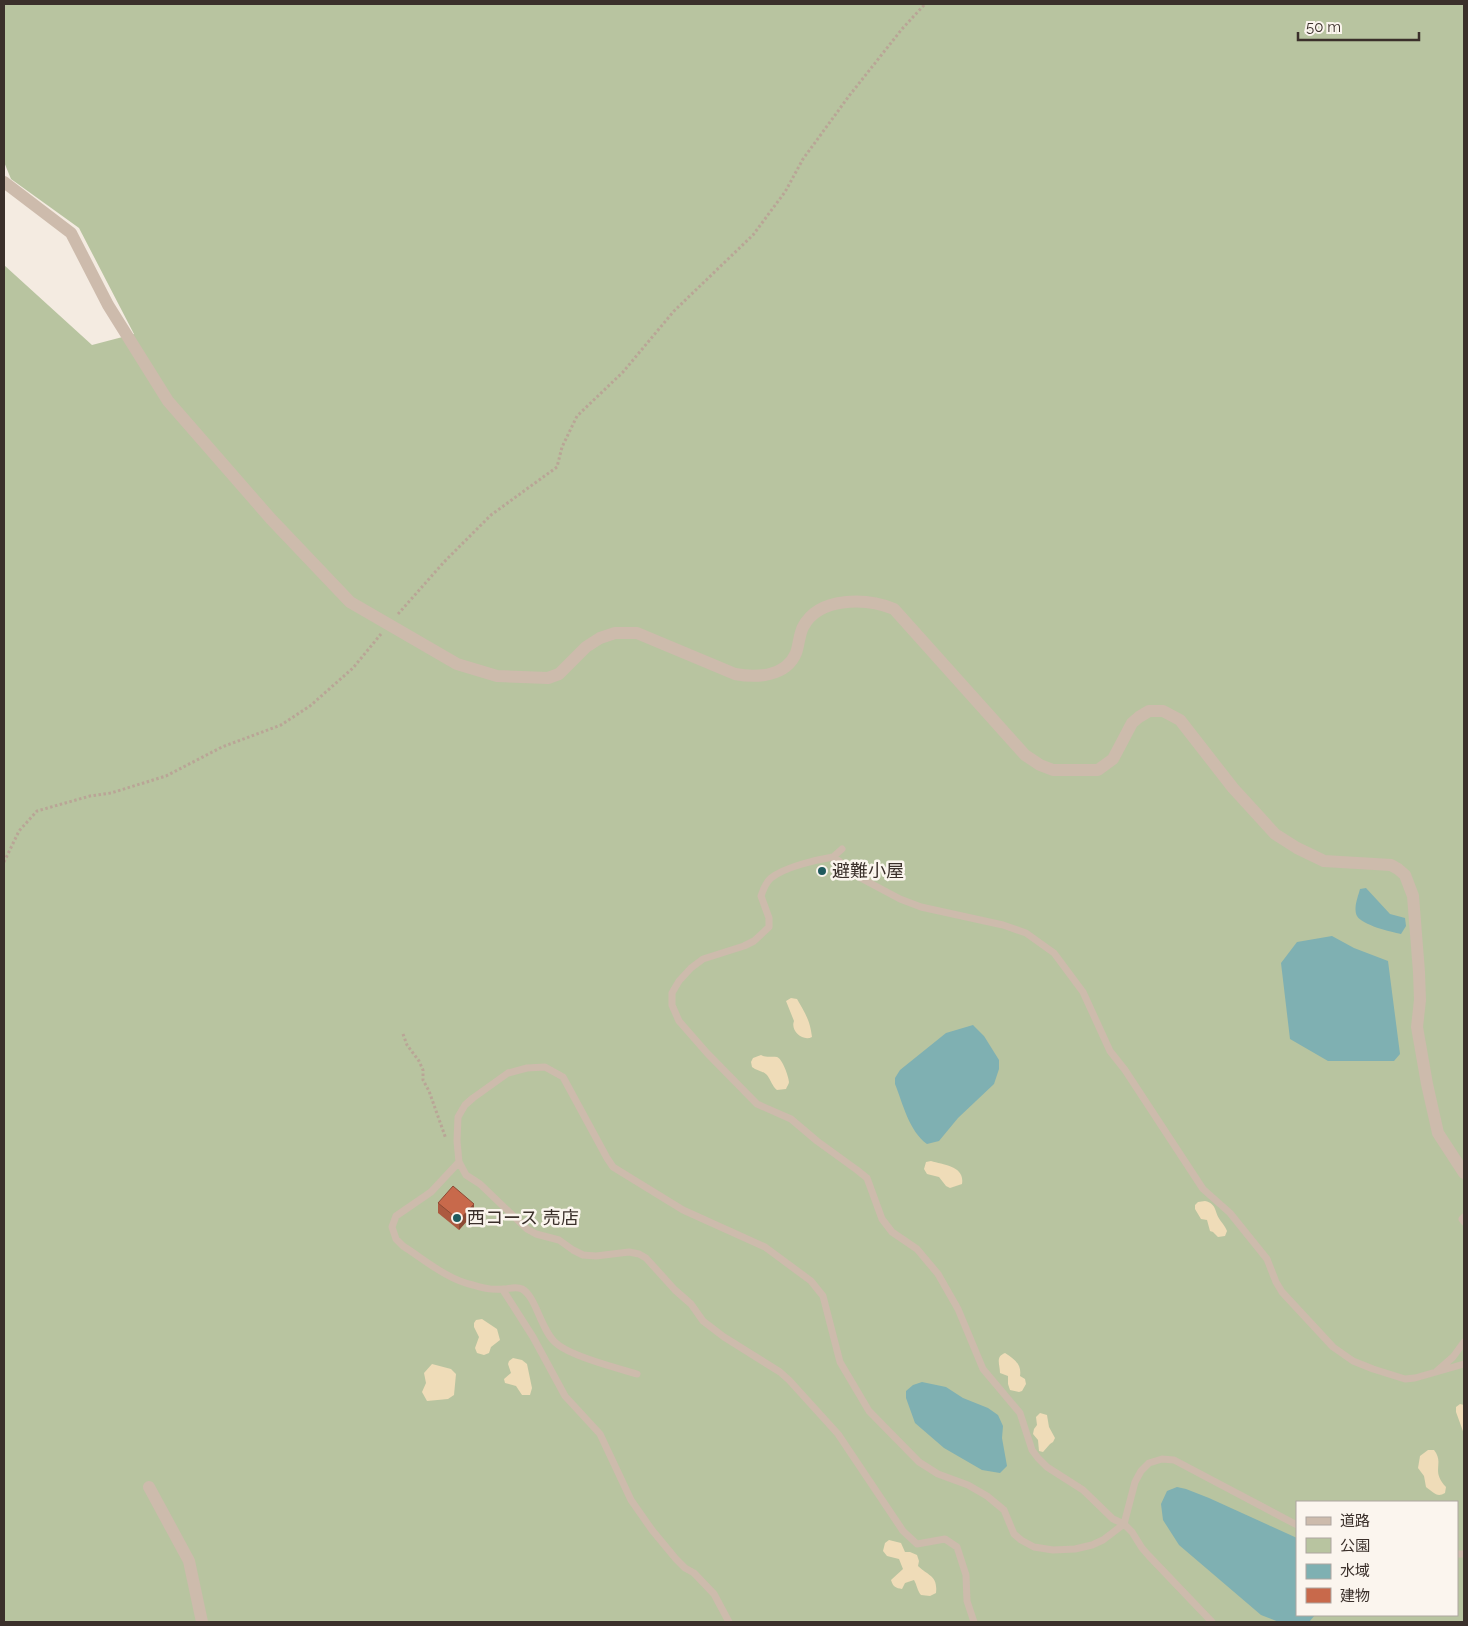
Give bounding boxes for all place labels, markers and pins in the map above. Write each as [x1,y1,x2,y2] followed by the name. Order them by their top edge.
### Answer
[832,860,904,881] place label: 避難小屋
[816,865,828,877] marker: 避難小屋
[467,1207,579,1228] place label: 西コース 売店
[451,1212,463,1224] marker: 西コース 売店

